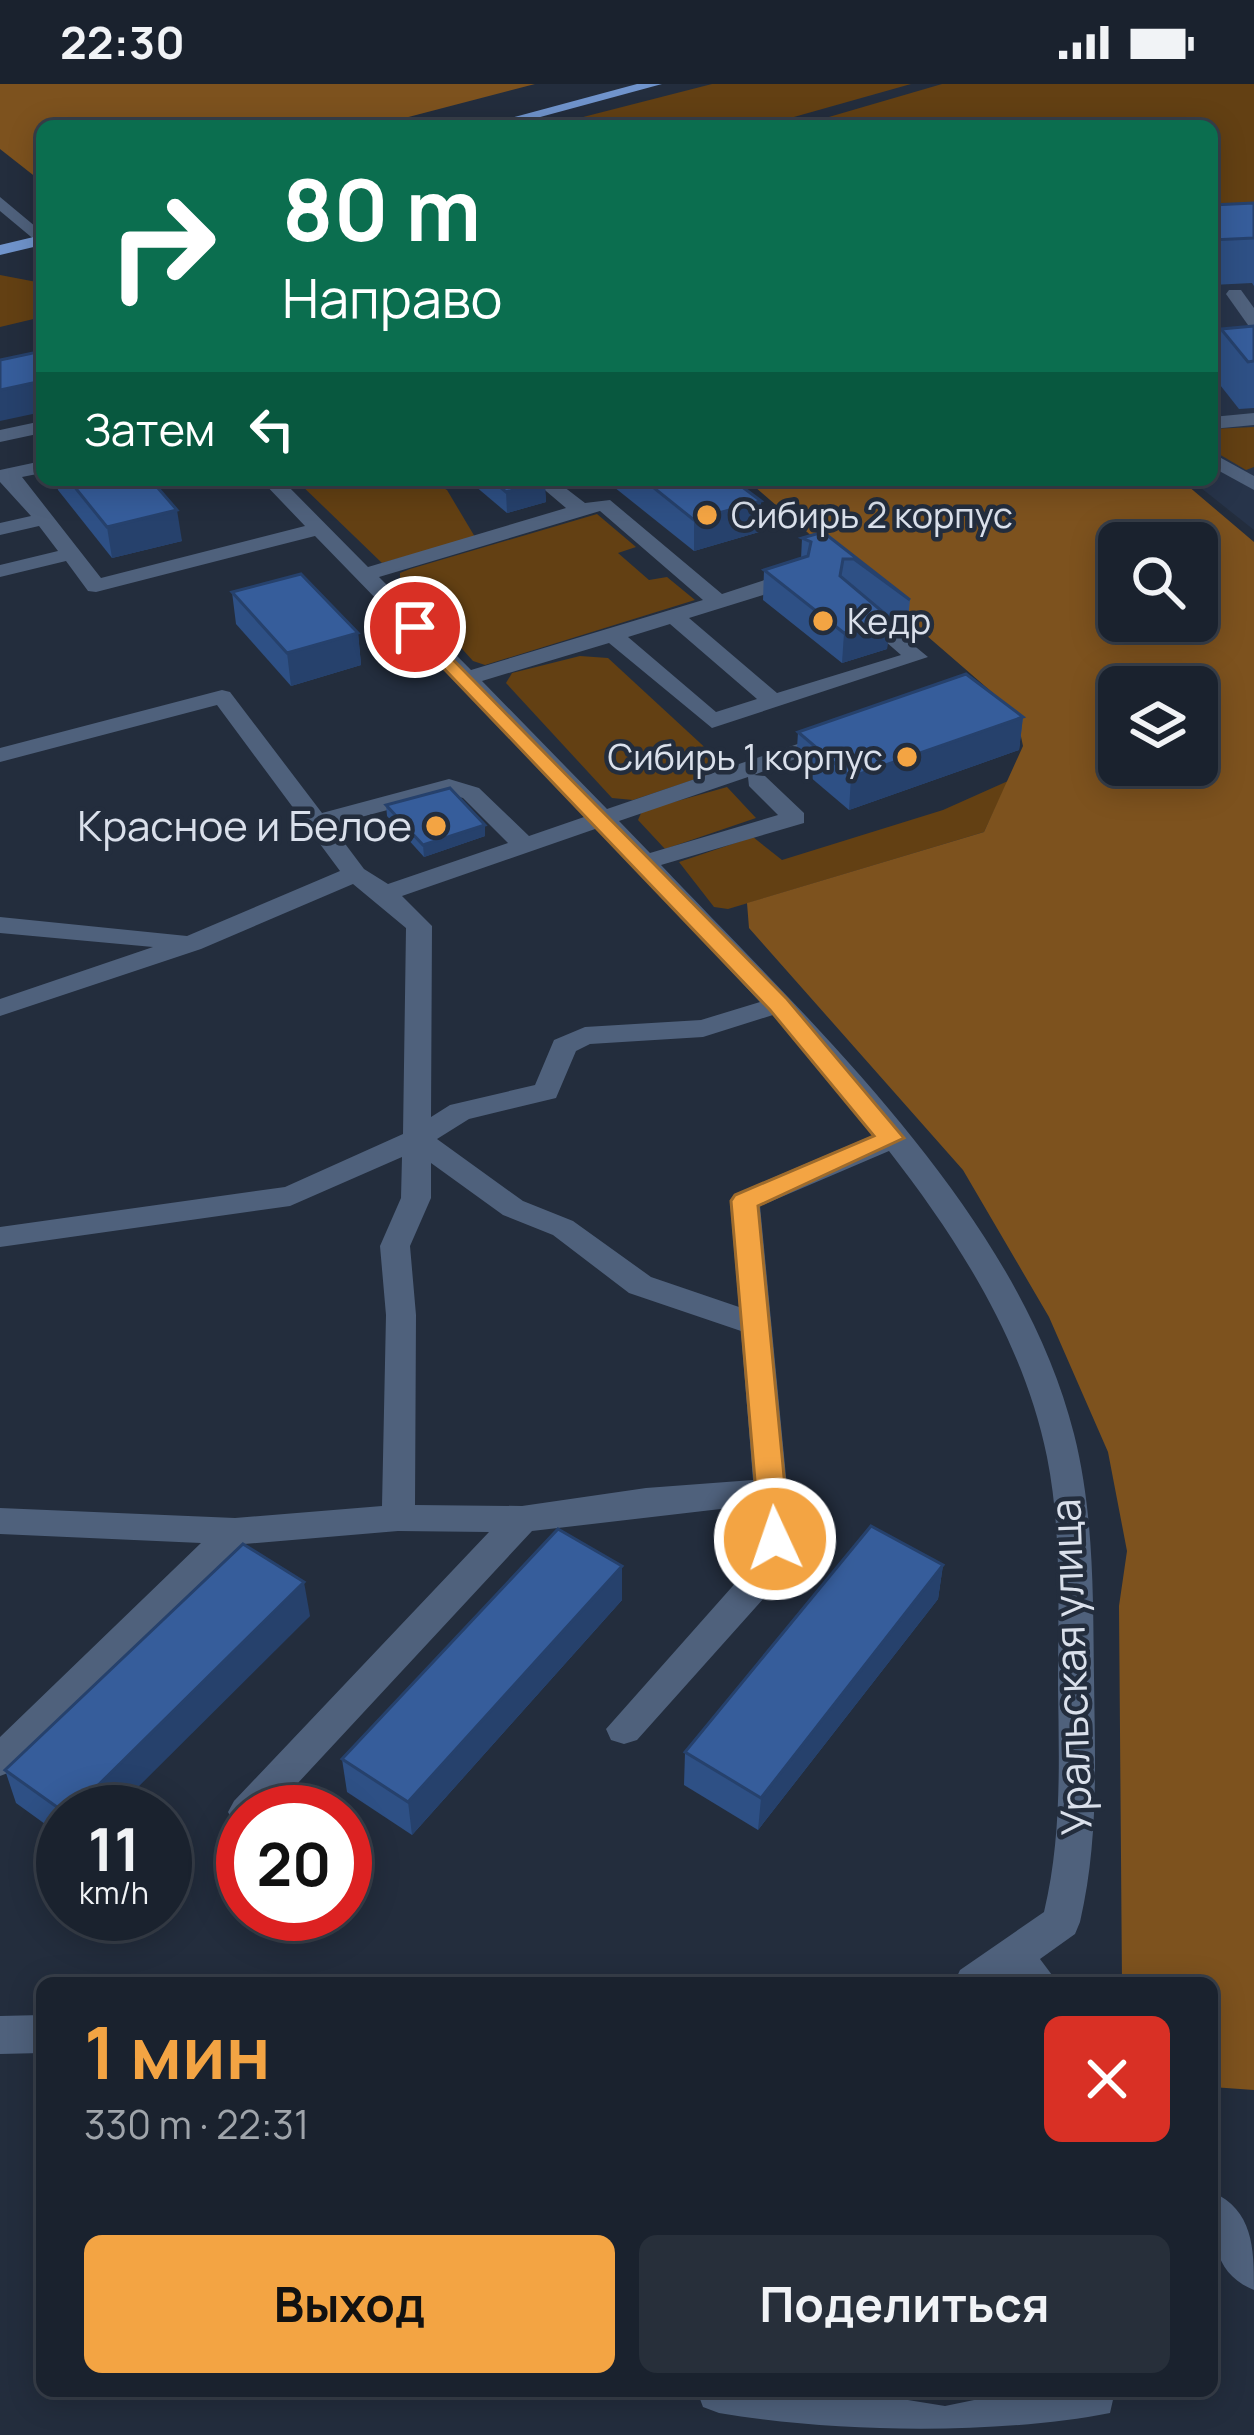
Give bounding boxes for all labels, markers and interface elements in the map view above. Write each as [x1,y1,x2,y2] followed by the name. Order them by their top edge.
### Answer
[60,11,185,73] text: 22:30
[282,151,481,266] text: 80 m
[84,168,240,324] icon: right
[282,260,503,334] text: Направо
[239,396,305,462] icon: left
[84,398,215,460] text: Затем
[731,490,1013,539] place label: Сибирь 2 корпус
[694,502,720,528] marker: Сибирь 2 корпус
[1098,522,1218,786] map controls
[1098,522,1218,642] button: search
[364,576,466,678] pin
[382,594,448,660] icon: arrive
[847,596,931,645] place label: Кедр
[810,608,836,634] marker: Кедр
[1098,666,1218,786] button: layers
[608,732,883,781] place label: Сибирь 1 корпус
[894,744,920,770] marker: Сибирь 1 корпус
[77,796,412,854] place label: Красное и Белое
[423,813,449,839] marker: Красное и Белое
[712,1476,838,1602] position arrow
[1035,1498,1105,1836] street label: Уральская улица
[216,1785,372,1941] speed limit sign: 20
[88,1807,140,1889] text: 11
[79,1872,149,1913] text: km/h
[84,2002,271,2101] text: 1 мин
[1044,2016,1170,2142] button: close
[84,2097,309,2151] text: 330 m · 22:31
[84,2235,615,2373] button: Выход
[639,2235,1170,2373] button: Поделиться

